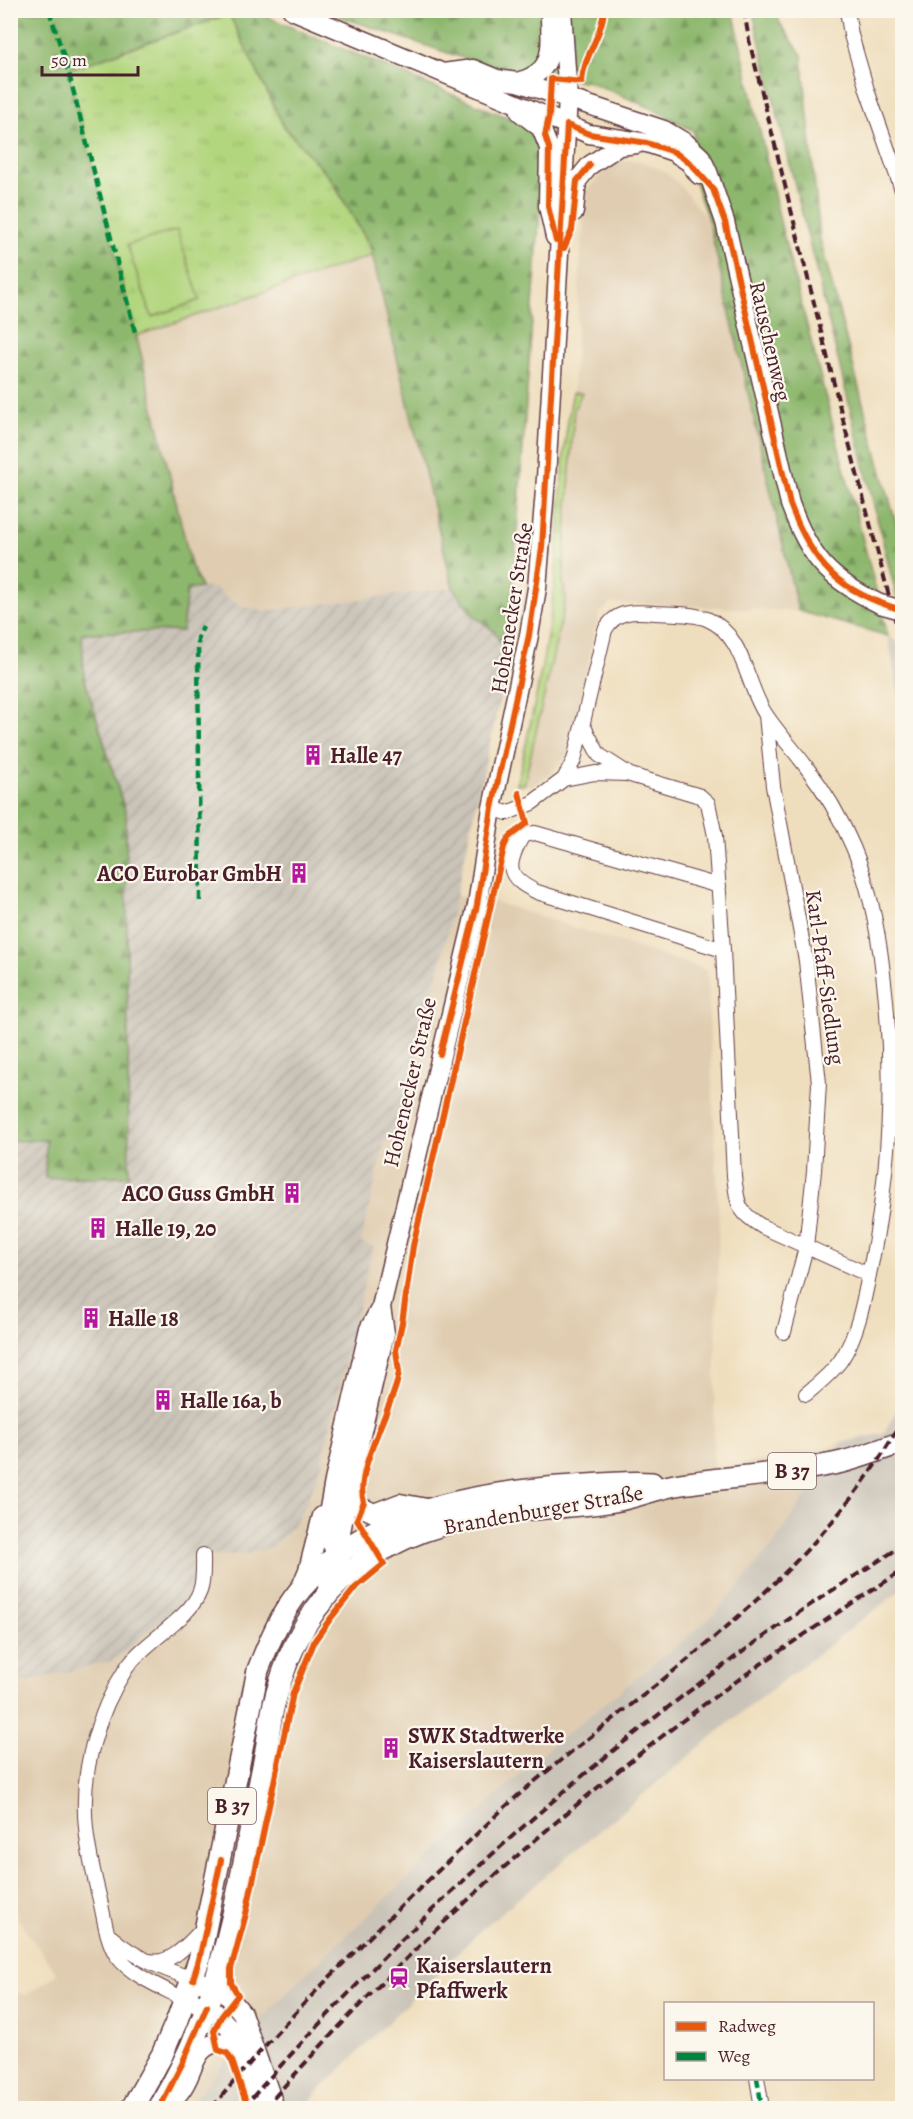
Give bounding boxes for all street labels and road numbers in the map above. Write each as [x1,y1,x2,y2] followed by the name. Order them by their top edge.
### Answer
[742,278,798,404] street label: Rauschenweg
[484,520,540,696] street label: Hohenecker Straße
[798,888,852,1067] street label: Karl-Pfaff-Siedlung
[376,994,444,1170] street label: Hohenecker Straße
[768,1453,816,1489] road number: B 37
[441,1478,646,1542] street label: Brandenburger Straße
[208,1788,256,1824] road number: B 37

